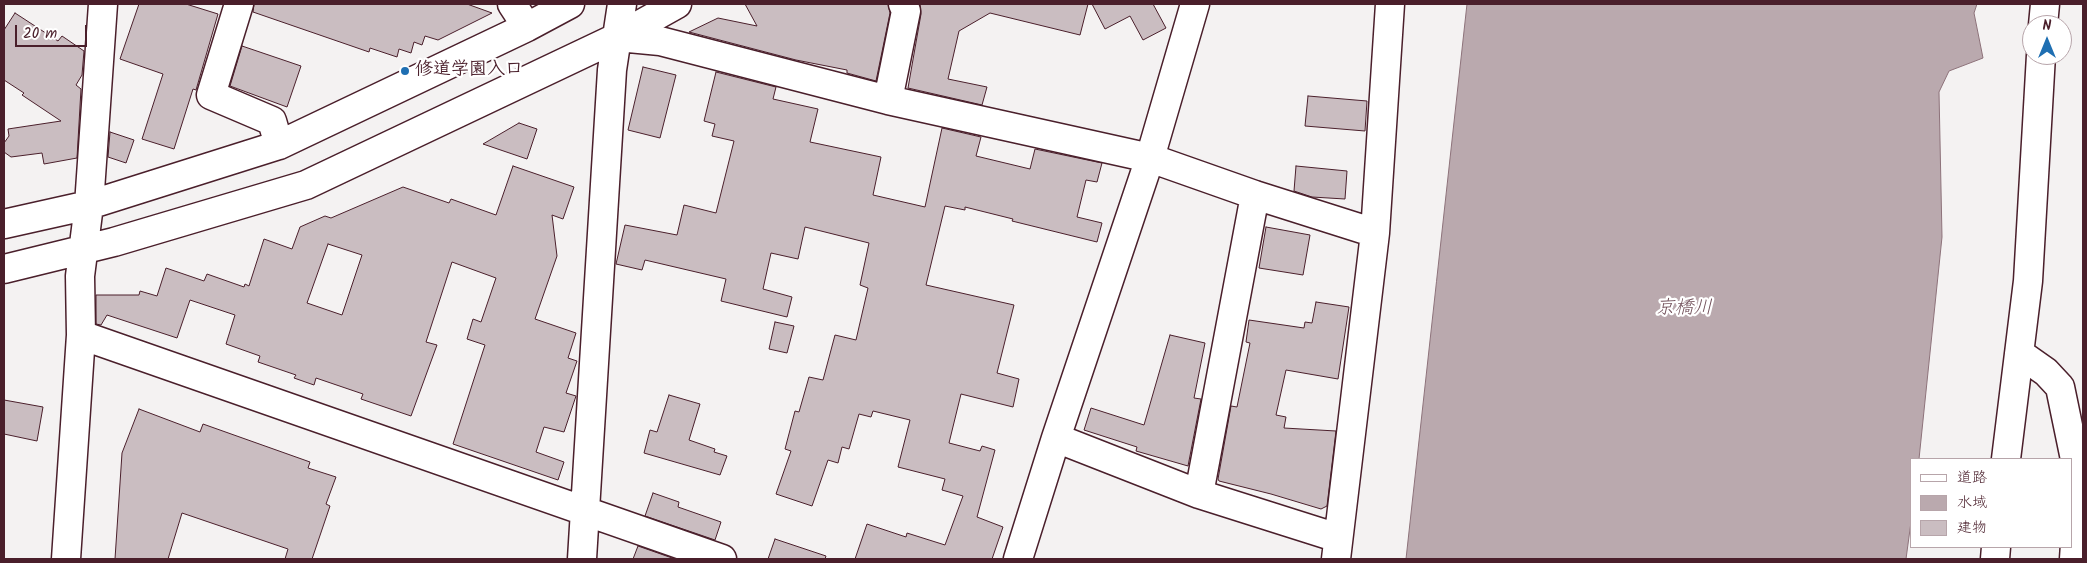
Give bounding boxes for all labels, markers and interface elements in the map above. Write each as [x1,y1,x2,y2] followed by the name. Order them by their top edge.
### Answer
[18,15,90,47] scale bar
[2022,15,2072,65] north arrow
[2043,15,2051,37] text: N
[23,22,57,46] text: 20 m
[415,60,523,82] place label: 修道学園入口
[399,65,411,77] marker: 修道学園入口
[1656,299,1712,321] water label: 京橋川
[1910,458,2072,548] legend
[1957,466,1987,490] text: 道路
[1957,491,1987,515] text: 水域
[1957,516,1987,540] text: 建物

